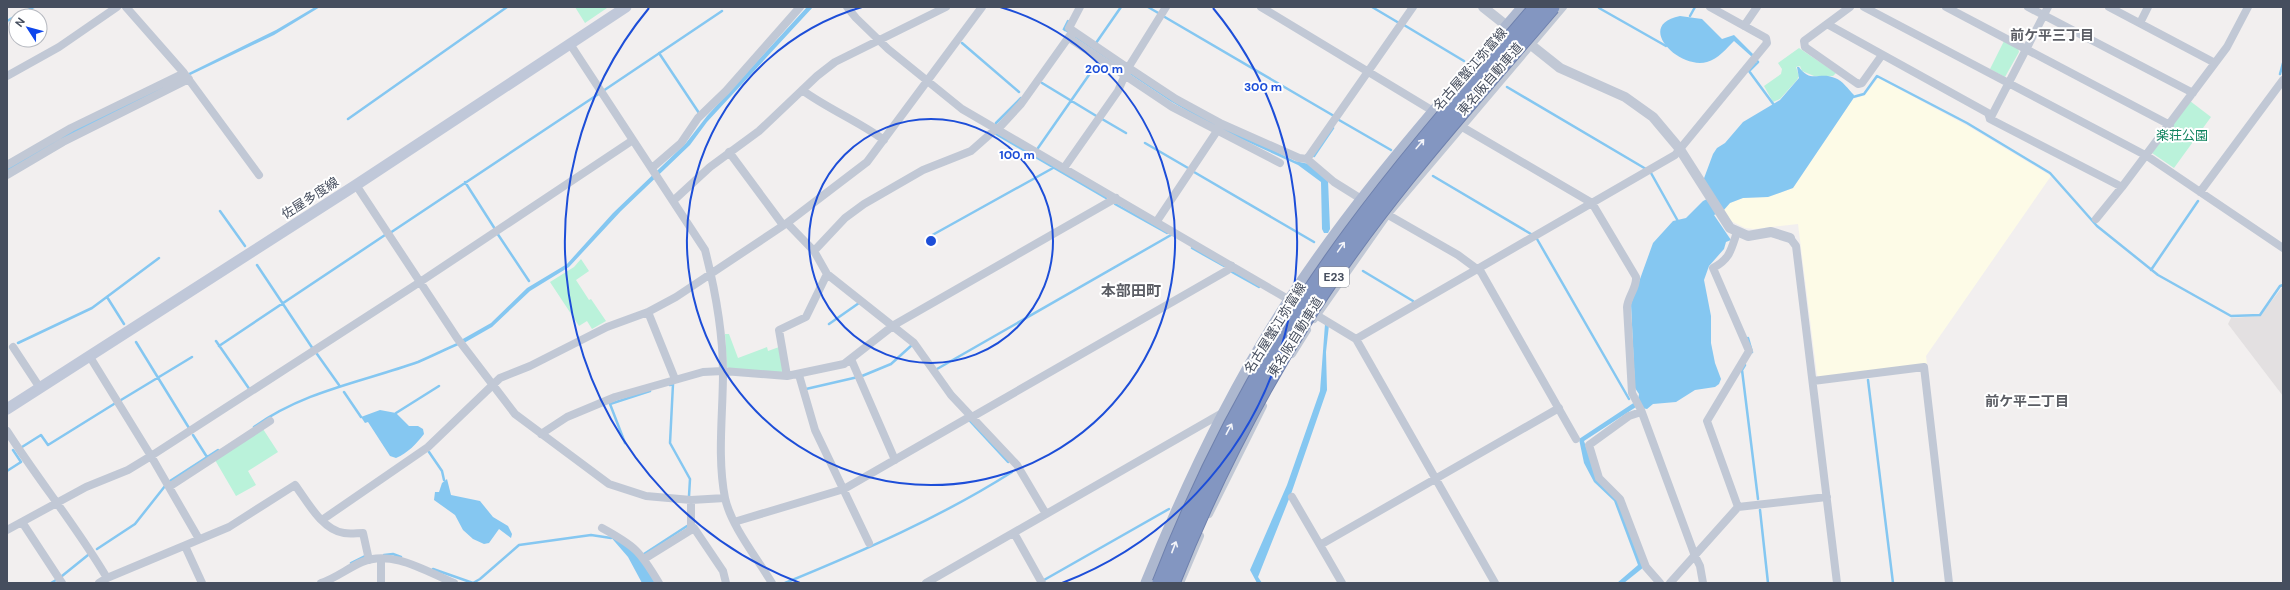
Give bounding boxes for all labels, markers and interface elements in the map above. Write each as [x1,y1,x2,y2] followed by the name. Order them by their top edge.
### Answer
[8,8,48,48] north arrow
[12,15,28,29] text: N
[1429,24,1511,114] street label: 名古屋蟹江弥富線
[2010,26,2094,44] district label: 前ケ平三丁目
[1454,39,1526,119] street label: 東名阪自動車道
[1085,61,1123,77] text: 200 m
[1244,79,1282,95] text: 300 m
[2156,127,2208,144] park label: 楽荘公園
[1416,139,1425,149] one-way arrow
[999,147,1035,163] text: 100 m
[278,173,342,223] street label: 佐屋多度線
[924,234,938,248] centre of rings
[1337,242,1345,253] one-way arrow
[1319,267,1349,287] road number: E23
[1240,279,1310,377] street label: 名古屋蟹江弥富線
[1101,281,1161,301] district label: 本部田町
[1264,294,1326,380] street label: 東名阪自動車道
[1985,392,2069,410] district label: 前ケ平二丁目
[1226,423,1233,435] one-way arrow
[1170,541,1178,553] one-way arrow

